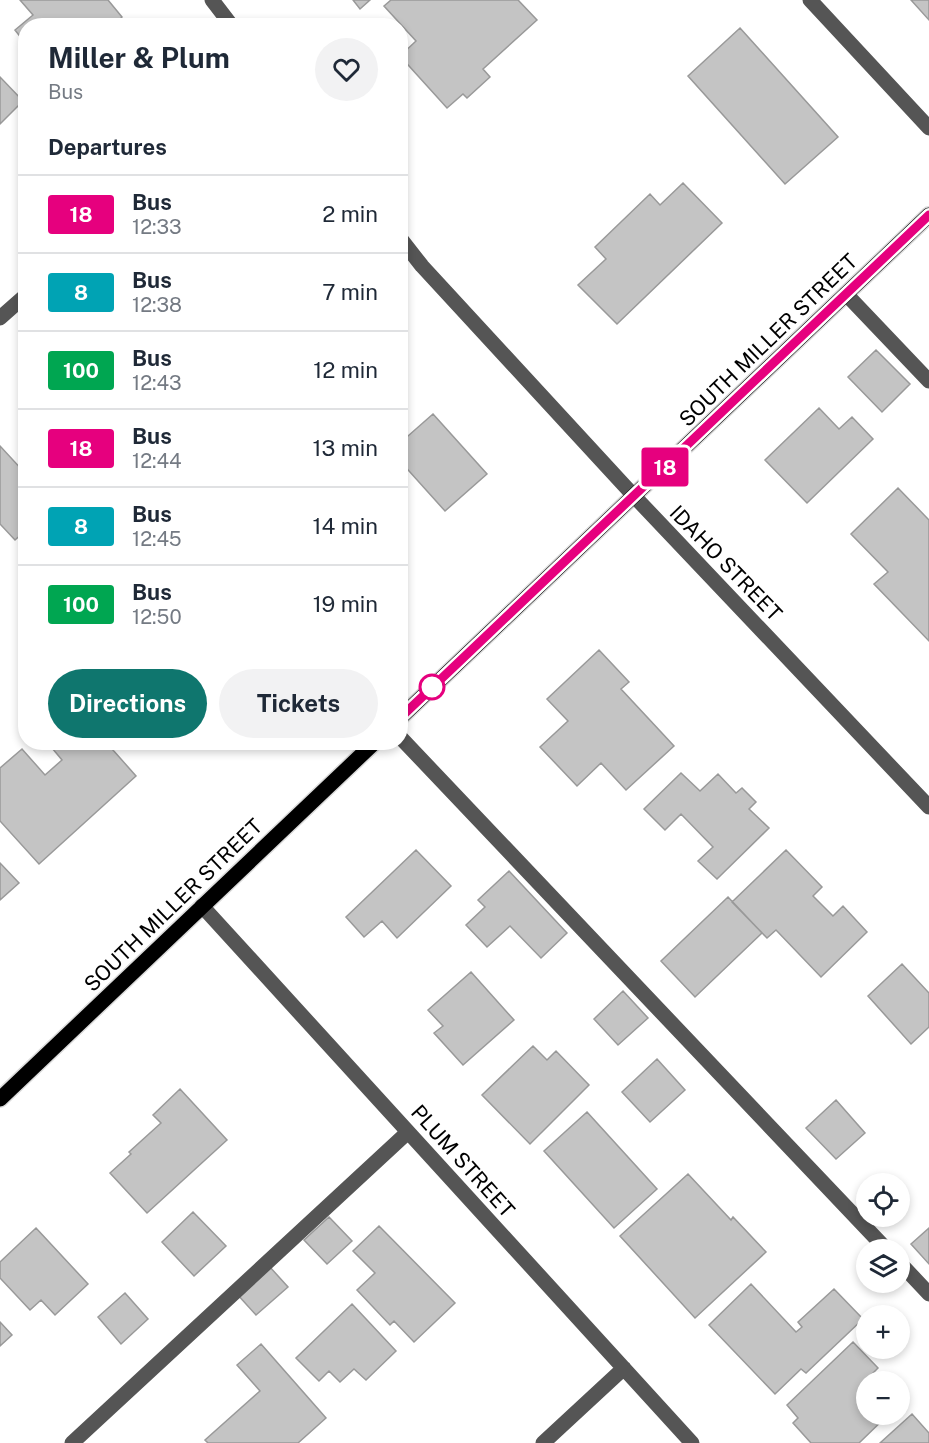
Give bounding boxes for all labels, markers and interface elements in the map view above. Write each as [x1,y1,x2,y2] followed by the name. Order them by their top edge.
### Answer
[315,38,378,101] button: heart
[48,41,230,74] text: Miller & Plum
[48,80,83,104] text: Bus
[48,134,167,160] text: Departures
[132,189,172,215] text: Bus
[322,201,378,227] text: 2 min
[69,202,93,227] text: 18
[132,215,182,239] text: 12:33
[674,248,862,432] street label: SOUTH MILLER STREET
[132,267,172,293] text: Bus
[322,279,378,305] text: 7 min
[74,280,88,305] text: 8
[132,293,182,317] text: 12:38
[132,345,172,371] text: Bus
[313,357,378,383] text: 12 min
[63,358,99,383] text: 100
[132,371,182,395] text: 12:43
[132,423,172,449] text: Bus
[313,435,378,461] text: 13 min
[69,436,93,461] text: 18
[638,448,692,486] line badge: 18
[132,449,182,473] text: 12:44
[653,455,677,480] text: 18
[665,500,787,626] street label: IDAHO STREET
[132,501,172,527] text: Bus
[313,513,378,539] text: 14 min
[74,514,88,539] text: 8
[132,527,182,551] text: 12:45
[132,579,172,605] text: Bus
[313,591,378,617] text: 19 min
[63,592,99,617] text: 100
[132,605,182,629] text: 12:50
[48,669,207,738] button: Directions
[219,669,378,738] button: Tickets
[419,674,445,700] unlabelled marker
[79,813,267,997] street label: SOUTH MILLER STREET
[406,1100,520,1222] street label: PLUM STREET
[856,1173,910,1425] map controls
[856,1173,910,1227] button: locate
[856,1239,910,1293] button: layers
[856,1305,910,1359] button: +
[856,1371,910,1425] button: −

